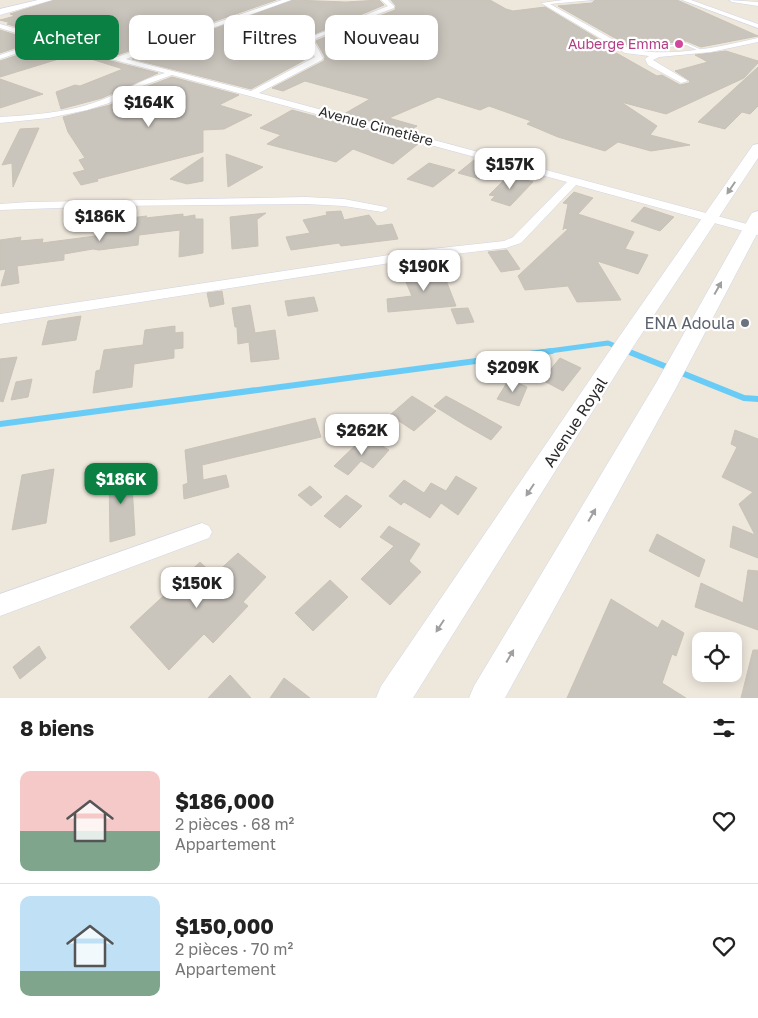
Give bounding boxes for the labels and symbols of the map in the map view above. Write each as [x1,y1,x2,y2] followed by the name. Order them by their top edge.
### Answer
[568,35,669,52] place label: Auberge Emma
[673,38,685,50] marker: Auberge Emma
[114,86,184,128] pin: $164K
[317,102,435,149] street label: Avenue Cimetière
[475,148,545,190] pin: $157K
[726,182,736,195] one-way arrow
[65,200,135,242] pin: $186K
[389,250,459,292] pin: $190K
[714,281,723,295] one-way arrow
[645,313,735,333] place label: ENA Adoula
[739,317,751,329] marker: ENA Adoula
[478,350,548,393] pin: $209K
[539,373,611,471] street label: Avenue Royal
[327,414,397,456] pin: $262K
[86,462,156,505] pin: $186K
[525,484,535,497] one-way arrow
[587,508,596,522] one-way arrow
[162,566,232,609] pin: $150K
[436,619,445,633] one-way arrow
[506,649,515,662] one-way arrow

